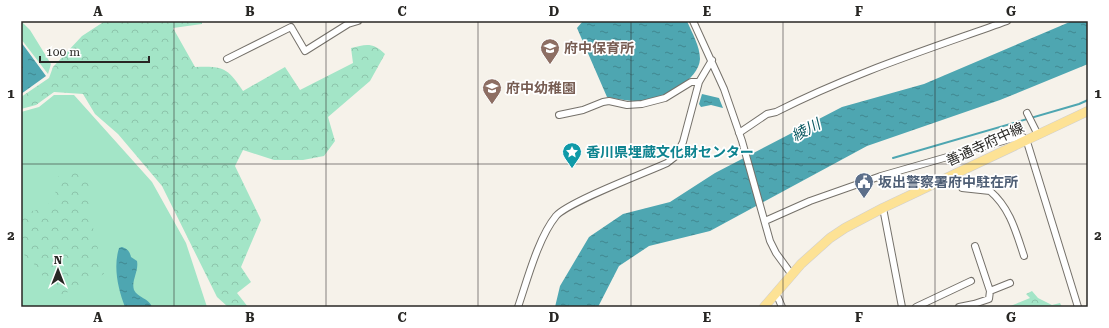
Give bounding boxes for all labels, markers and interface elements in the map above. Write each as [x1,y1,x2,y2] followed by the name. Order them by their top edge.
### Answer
[93,4,103,19] text: A
[245,4,255,19] text: B
[397,4,407,19] text: C
[549,4,559,19] text: D
[703,4,711,19] text: E
[855,4,863,19] text: F
[1006,4,1016,19] text: G
[539,37,561,65] school or university icon: 府中保育所
[40,38,149,64] scale bar
[564,40,634,56] place label: 府中保育所
[46,45,80,59] text: 100 m
[481,77,503,105] school or university icon: 府中幼稚園
[506,80,576,96] place label: 府中幼稚園
[7,86,15,101] text: 1
[1094,86,1102,101] text: 1
[789,114,825,145] water label: 綾川
[944,119,1026,169] street label: 善通寺府中線
[561,141,583,169] place icon: 香川県埋蔵文化財センター
[586,144,754,160] place label: 香川県埋蔵文化財センター
[853,171,875,199] public building icon: 坂出警察署府中駐在所
[878,174,1018,190] place label: 坂出警察署府中駐在所
[7,228,15,243] text: 2
[1094,228,1102,243] text: 2
[38,250,78,290] north arrow
[54,254,63,267] text: N
[93,310,103,325] text: A
[245,310,255,325] text: B
[397,310,407,325] text: C
[549,310,559,325] text: D
[703,310,711,325] text: E
[855,310,863,325] text: F
[1006,310,1016,325] text: G

